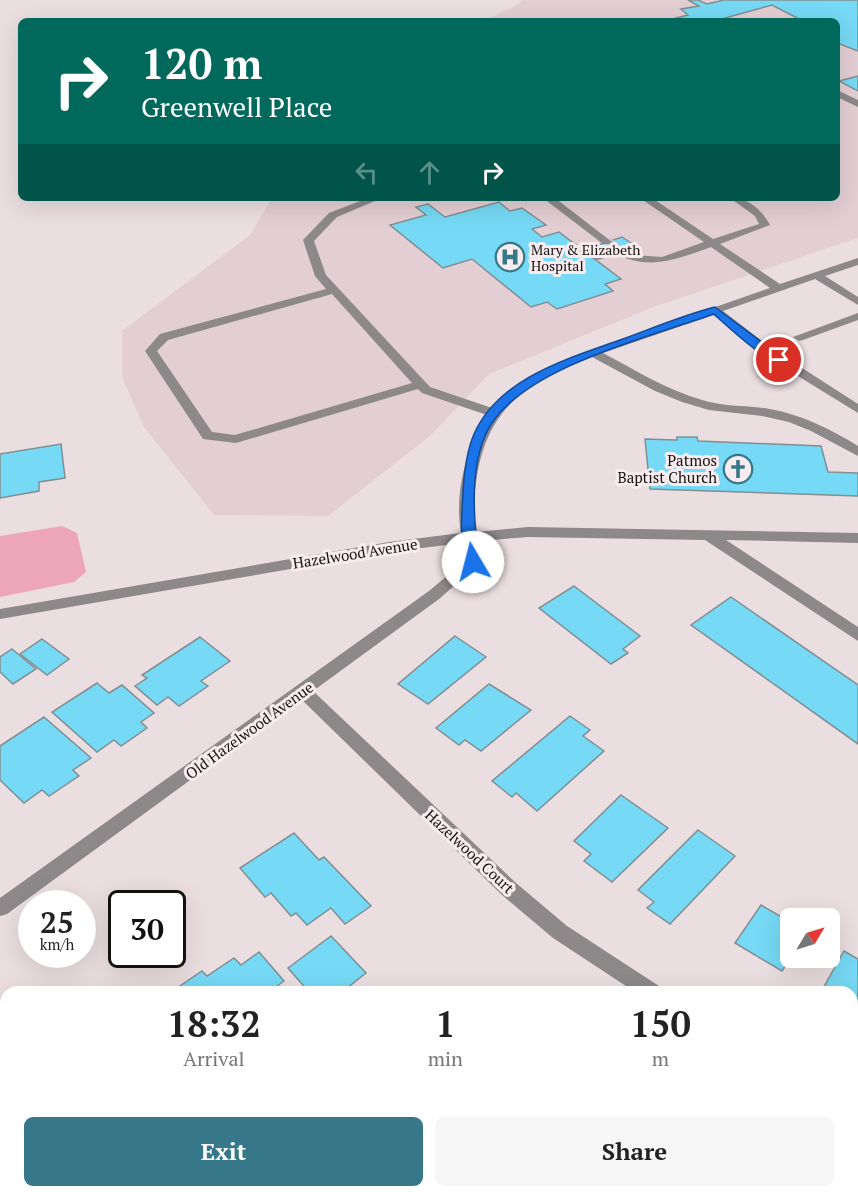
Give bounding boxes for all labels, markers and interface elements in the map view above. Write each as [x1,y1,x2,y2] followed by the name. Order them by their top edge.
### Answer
[141,35,262,91] text: 120 m
[42,42,120,120] icon: right
[141,89,332,125] text: Greenwell Place
[350,156,383,189] icon: left
[413,156,446,189] icon: ahead
[476,156,509,189] icon: right
[531,240,640,275] place label: Mary & Elizabeth Hospital
[494,241,526,273] hospital icon: Mary & Elizabeth Hospital
[753,334,804,385] pin
[762,343,795,376] icon: arrive
[617,450,717,487] place label: Patmos Baptist Church
[722,453,754,485] church icon: Patmos Baptist Church
[441,530,505,594] position arrow
[291,533,419,573] street label: Hazelwood Avenue
[181,677,317,783] street label: Old Hazelwood Avenue
[421,805,519,898] street label: Hazelwood Court
[108,890,186,968] speed limit sign: 30
[40,902,74,942] text: 25
[780,908,840,968] north arrow
[780,908,840,968] map controls
[40,934,74,954] text: km/h
[167,1000,261,1047] text: 18:32
[435,1000,456,1047] text: 1
[630,1000,691,1047] text: 150
[183,1045,245,1072] text: Arrival
[428,1045,463,1072] text: min
[652,1045,669,1072] text: m
[24,1117,423,1186] button: Exit
[435,1117,834,1186] button: Share

